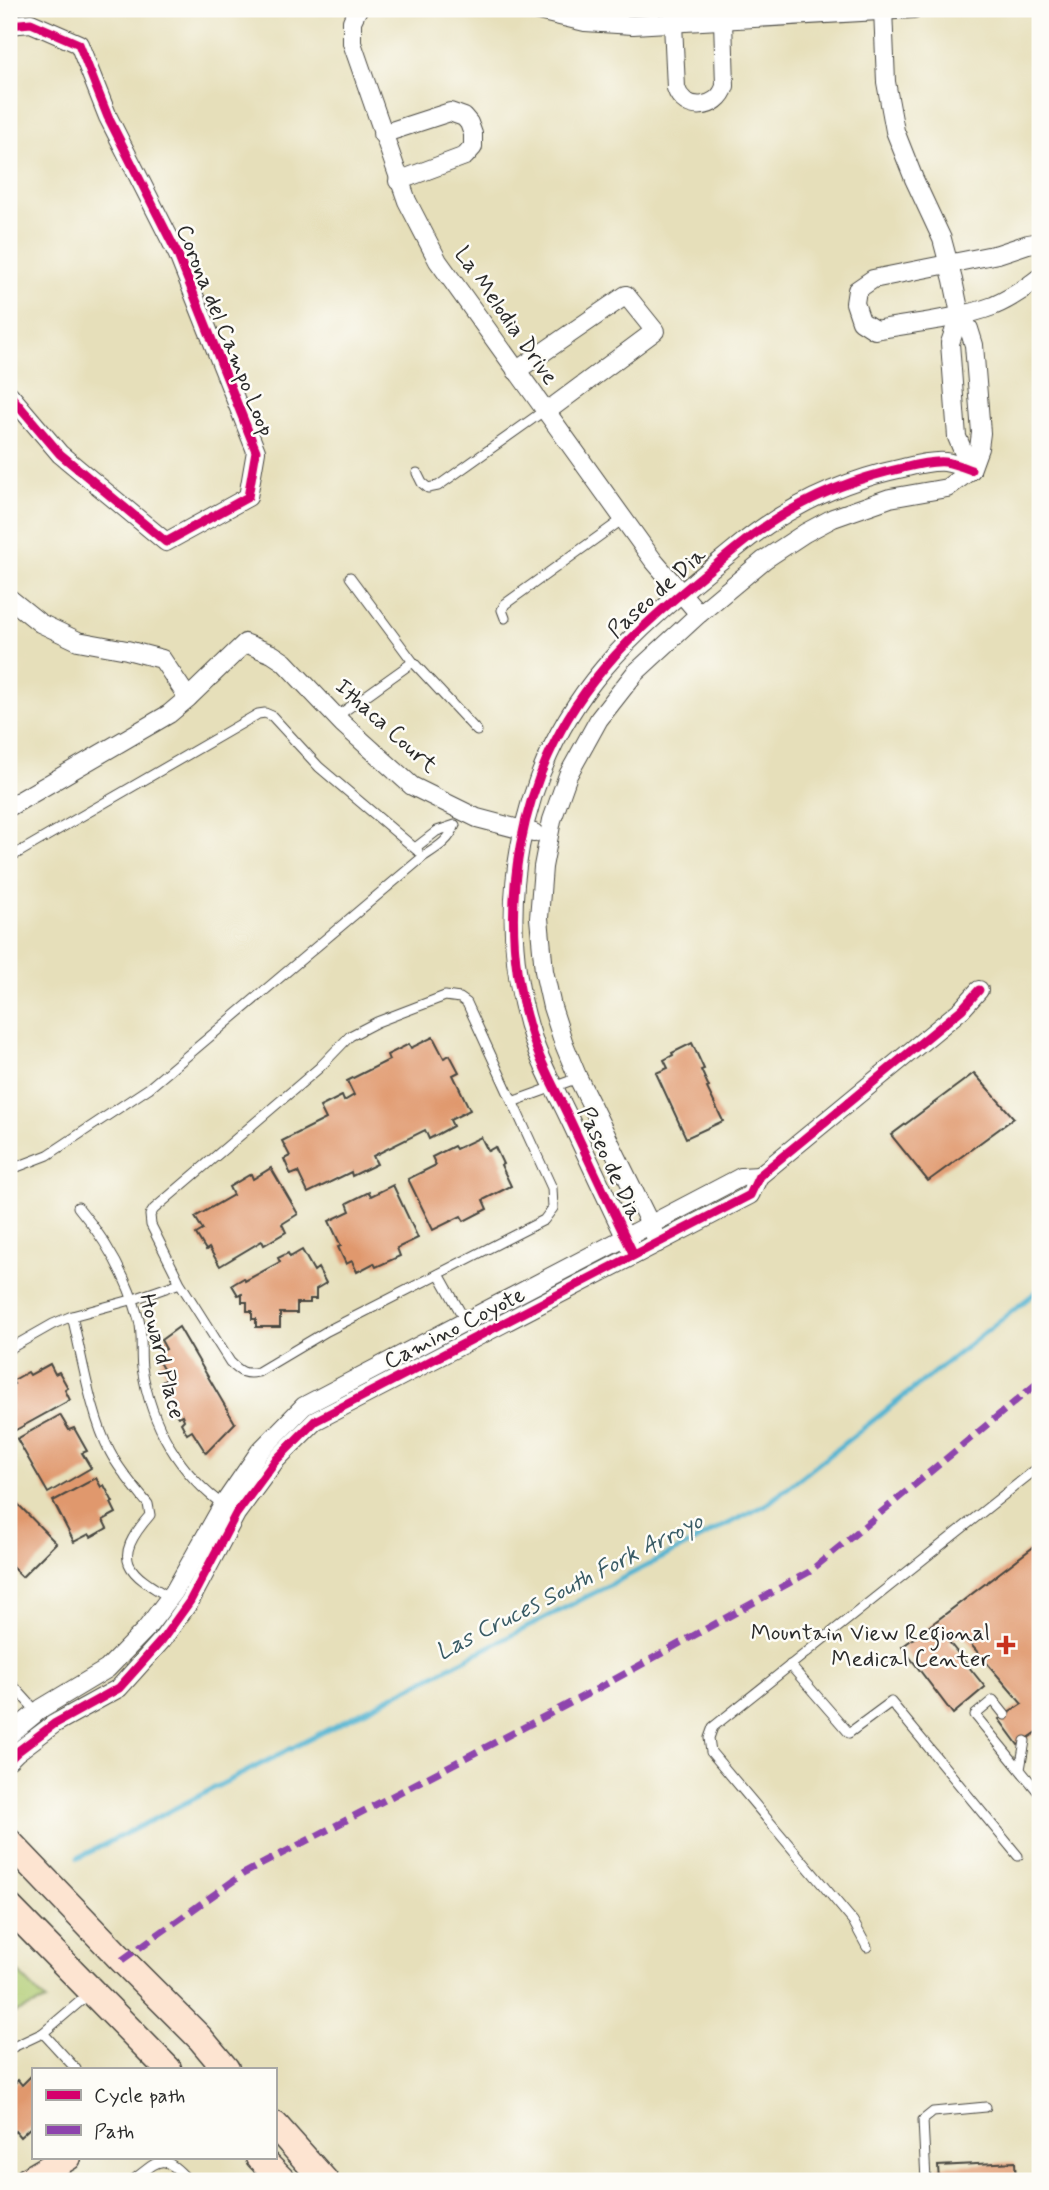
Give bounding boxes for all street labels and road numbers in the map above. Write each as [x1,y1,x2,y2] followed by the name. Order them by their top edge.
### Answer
[168,220,280,441] street label: Corona del Campo Loop
[447,241,564,391] street label: La Melodia Drive
[602,541,713,646] street label: Paseo de Dia
[328,672,444,781] street label: Ithaca Court
[570,1102,649,1226] street label: Paseo de Dia
[379,1280,531,1377] street label: Camino Coyote
[131,1291,191,1422] street label: Howard Place

